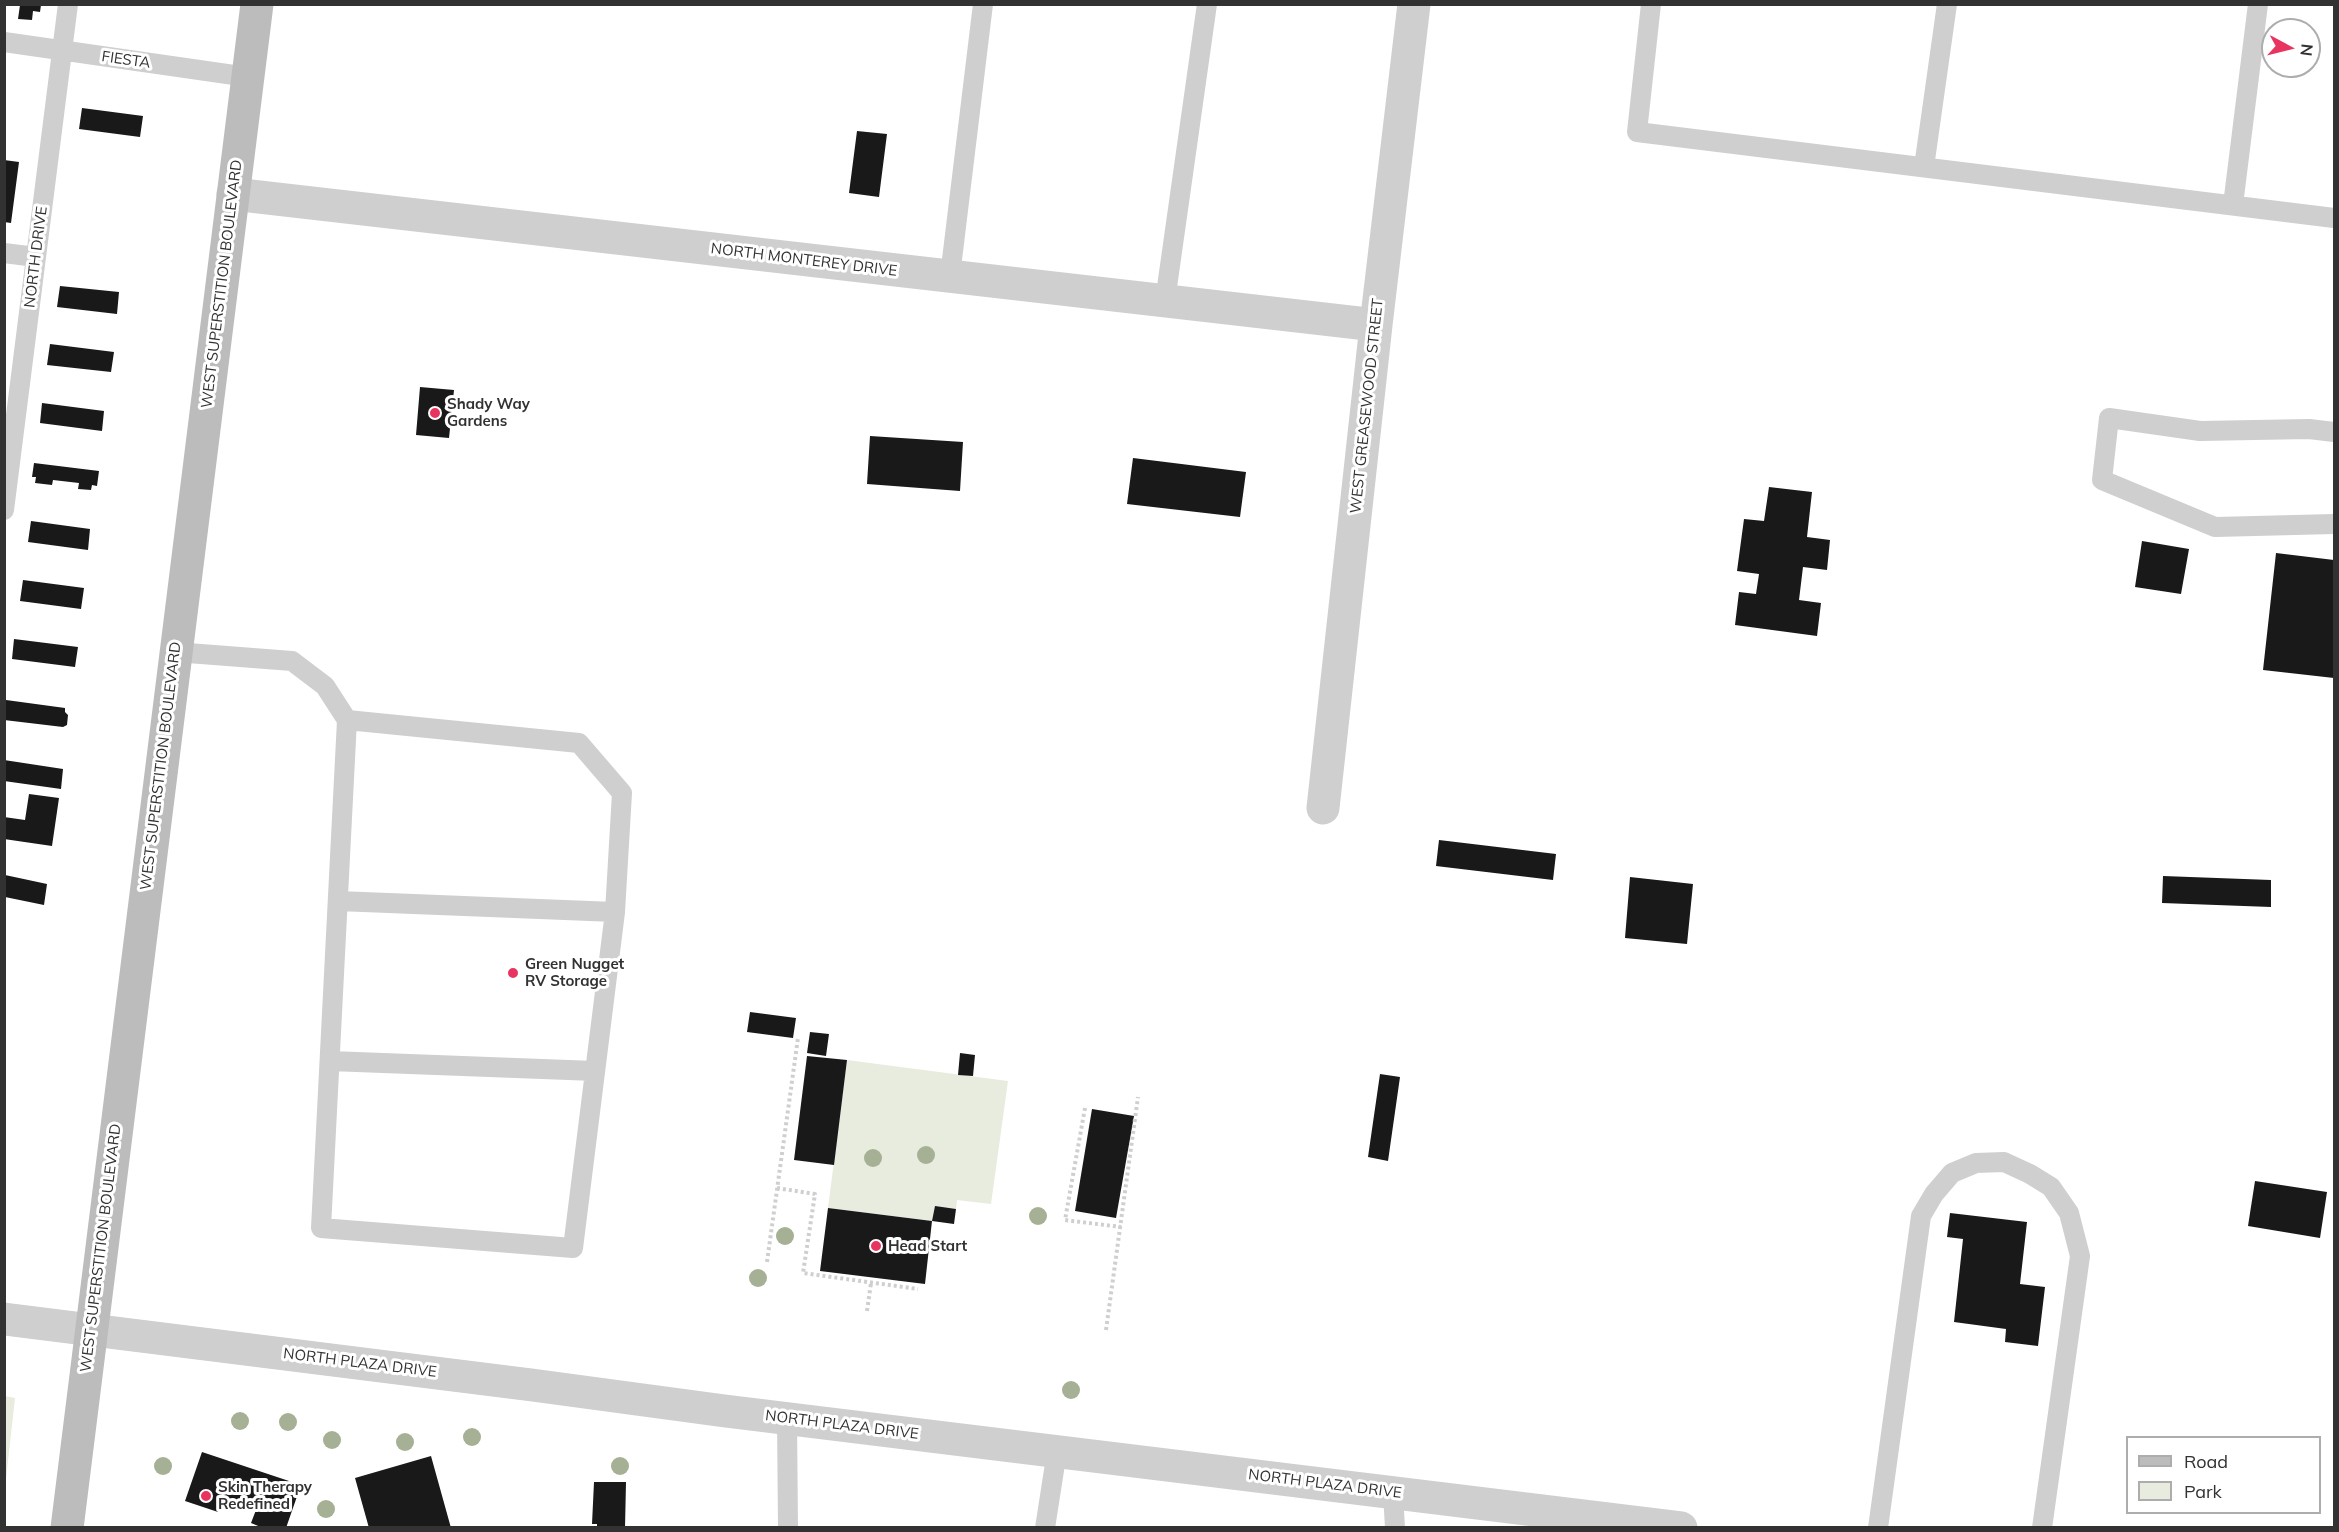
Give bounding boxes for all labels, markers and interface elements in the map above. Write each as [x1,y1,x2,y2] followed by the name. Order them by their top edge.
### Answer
[2261,18,2321,78] north arrow
[2296,43,2318,57] text: N
[100,48,152,72] street label: FIESTA
[198,159,246,409] street label: WEST SUPERSTITION BOULEVARD
[21,205,51,309] street label: NORTH DRIVE
[710,240,898,280] street label: NORTH MONTEREY DRIVE
[1347,298,1387,514] street label: WEST GREASEWOOD STREET
[447,395,530,430] place label: Shady Way Gardens
[428,406,442,420] marker: Shady Way Gardens
[137,641,185,891] street label: WEST SUPERSTITION BOULEVARD
[525,955,624,990] place label: Green Nugget RV Storage
[506,966,520,980] marker: Green Nugget RV Storage
[77,1123,125,1373] street label: WEST SUPERSTITION BOULEVARD
[888,1237,967,1255] place label: Head Start
[869,1239,883,1253] marker: Head Start
[282,1345,438,1381] street label: NORTH PLAZA DRIVE
[764,1407,920,1443] street label: NORTH PLAZA DRIVE
[2126,1436,2321,1514] legend
[2184,1450,2228,1473] text: Road
[1247,1466,1403,1502] street label: NORTH PLAZA DRIVE
[218,1478,312,1513] place label: Skin Therapy Redefined
[2184,1480,2222,1503] text: Park
[199,1489,213,1503] marker: Skin Therapy Redefined

